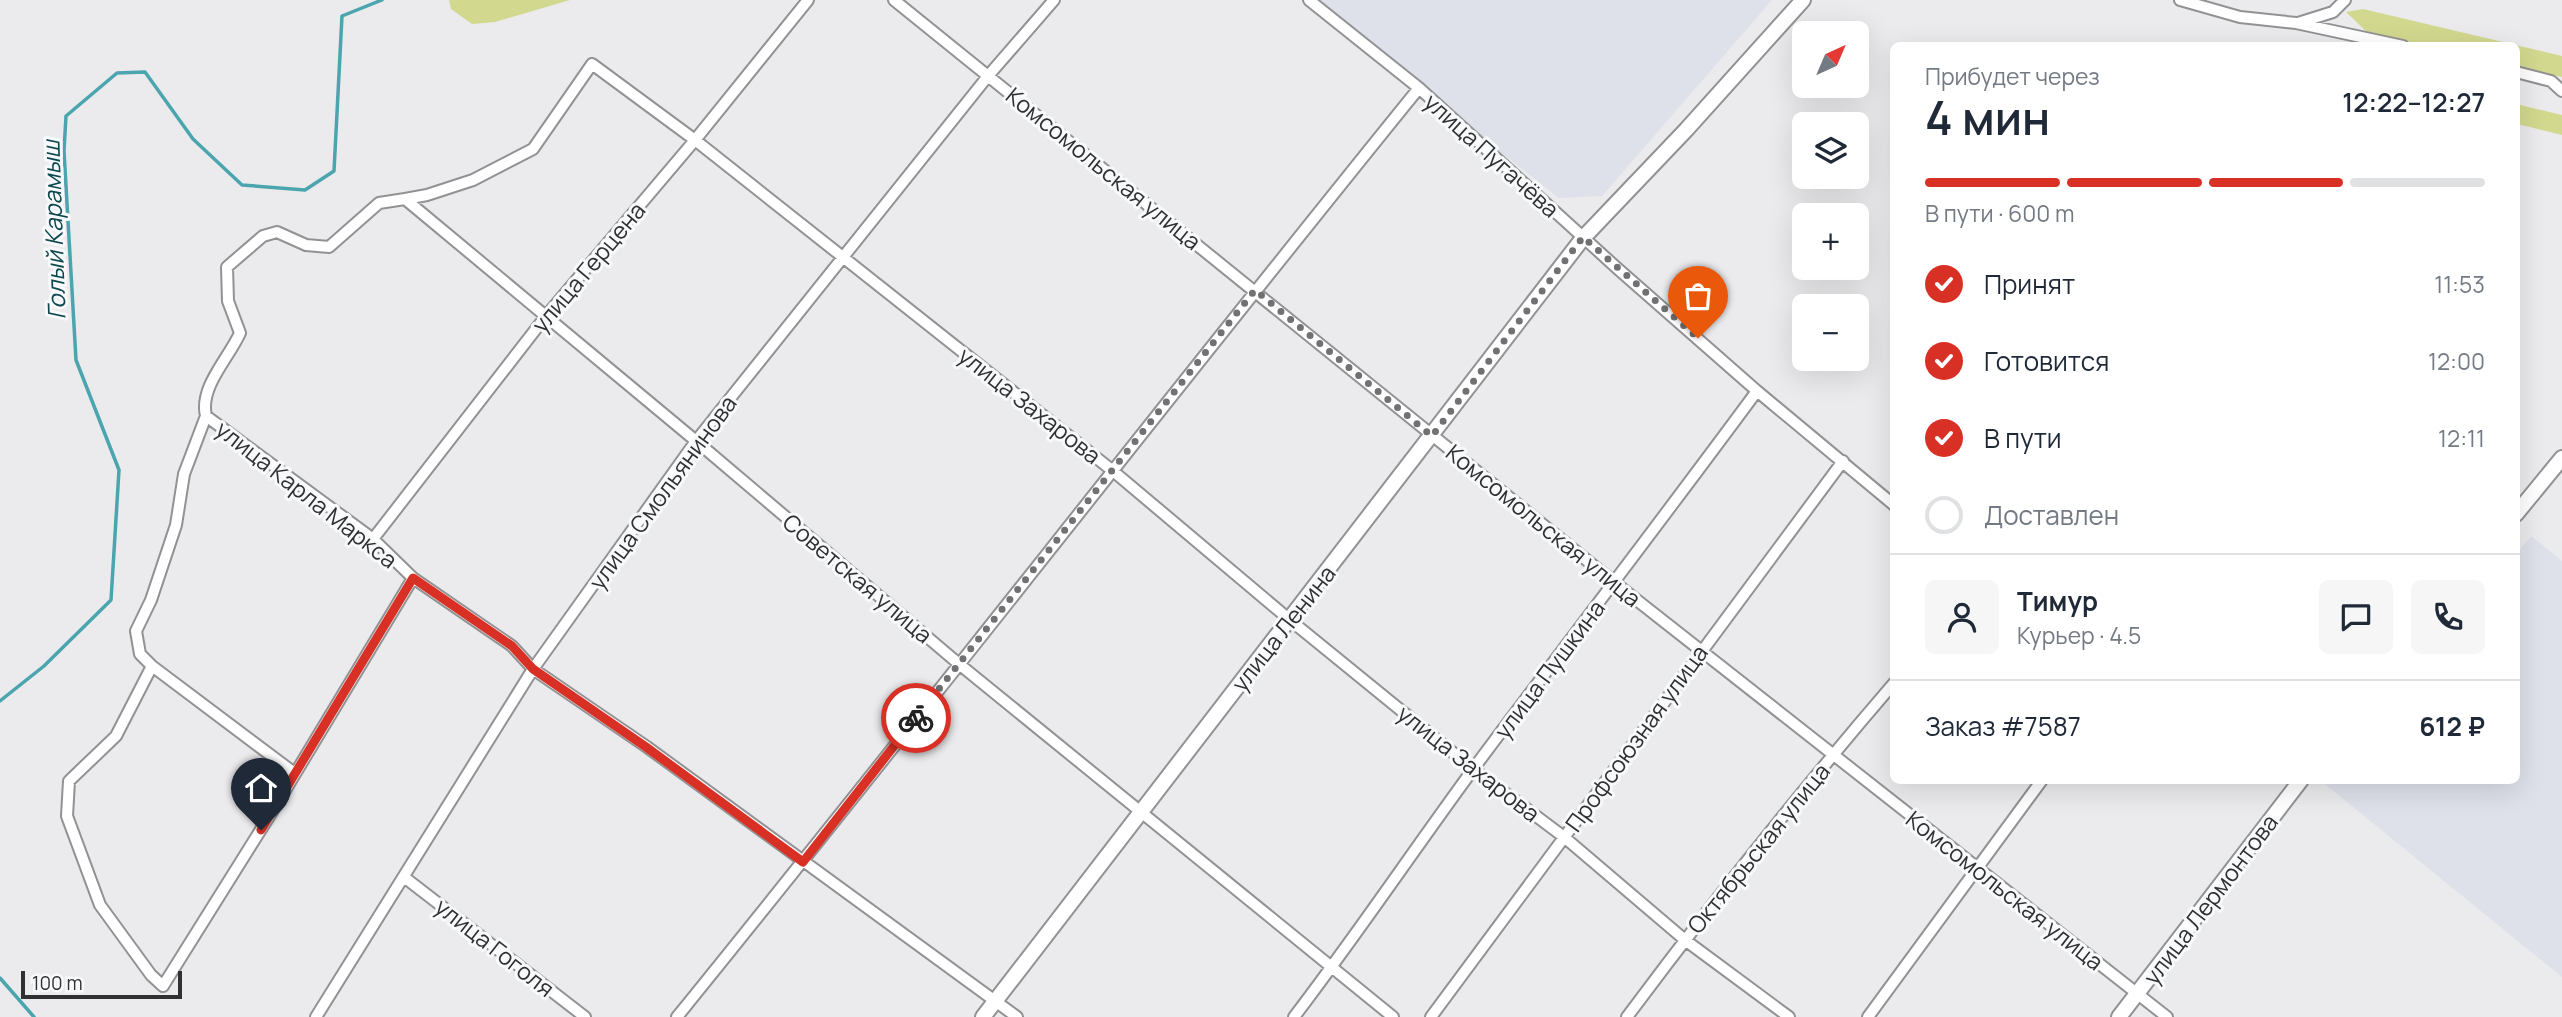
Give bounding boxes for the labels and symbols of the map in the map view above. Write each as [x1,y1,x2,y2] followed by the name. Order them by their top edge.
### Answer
[1792,21,1869,98] north arrow
[1000,79,1208,257] street label: Комсомольская улица
[1418,86,1566,224] street label: улица Пугачёва
[33,138,73,320] water label: Голый Карамыш
[524,195,652,339] street label: улица Герцена
[1668,266,1728,338] pin
[952,339,1108,471] street label: улица Захарова
[581,388,743,596] street label: улица Смольянинова
[209,413,405,575] street label: улица Карла Маркса
[1440,436,1648,614] street label: Комсомольская улица
[776,506,940,650] street label: Советская улица
[1224,558,1342,698] street label: улица Ленина
[1486,593,1612,745] street label: улица Пушкина
[1557,638,1715,838] street label: Профсоюзная улица
[881,683,951,753] courier
[1391,697,1547,829] street label: улица Захарова
[1679,756,1837,940] street label: Октябрьская улица
[231,758,291,830] pin
[1900,803,2110,977] street label: Комсомольская улица
[2135,807,2285,991] street label: улица Лермонтова
[429,890,561,1004] street label: улица Гоголя
[21,968,182,1000] scale bar

